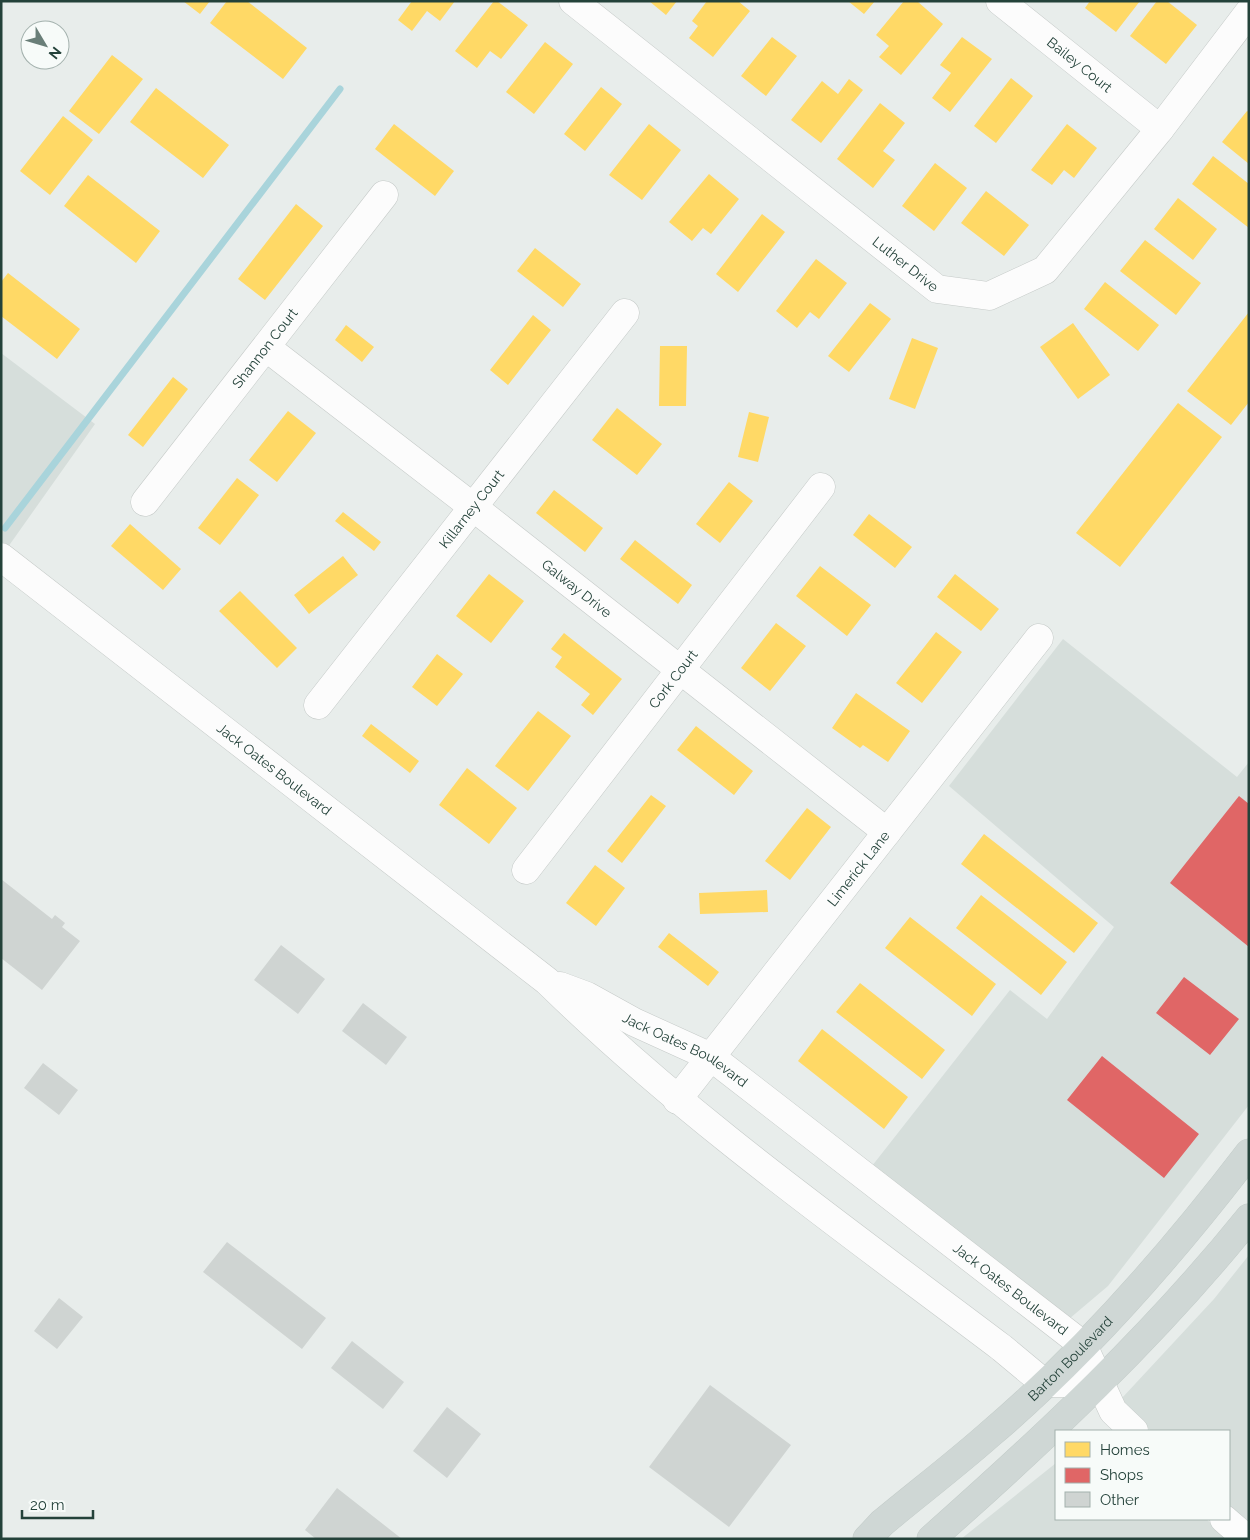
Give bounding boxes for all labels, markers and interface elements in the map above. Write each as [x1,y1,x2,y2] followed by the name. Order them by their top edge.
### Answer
[20,20,70,70] north arrow
[1044,34,1116,96] street label: Bailey Court
[46,44,65,62] text: N
[870,233,942,295] street label: Luther Drive
[229,305,301,391] street label: Shannon Court
[436,466,507,551] street label: Killarney Court
[539,556,615,621] street label: Galway Drive
[645,646,701,712] street label: Cork Court
[214,720,335,819] street label: Jack Oates Boulevard
[824,828,893,909] street label: Limerick Lane
[620,1009,751,1090] street label: Jack Oates Boulevard
[950,1240,1071,1338] street label: Jack Oates Boulevard
[1025,1313,1116,1404] street label: Barton Boulevard
[1055,1430,1230,1520] legend
[1100,1441,1150,1459] text: Homes
[1100,1466,1143,1484] text: Shops
[22,1488,94,1520] scale bar
[1100,1491,1140,1509] text: Other
[30,1496,65,1514] text: 20 m

